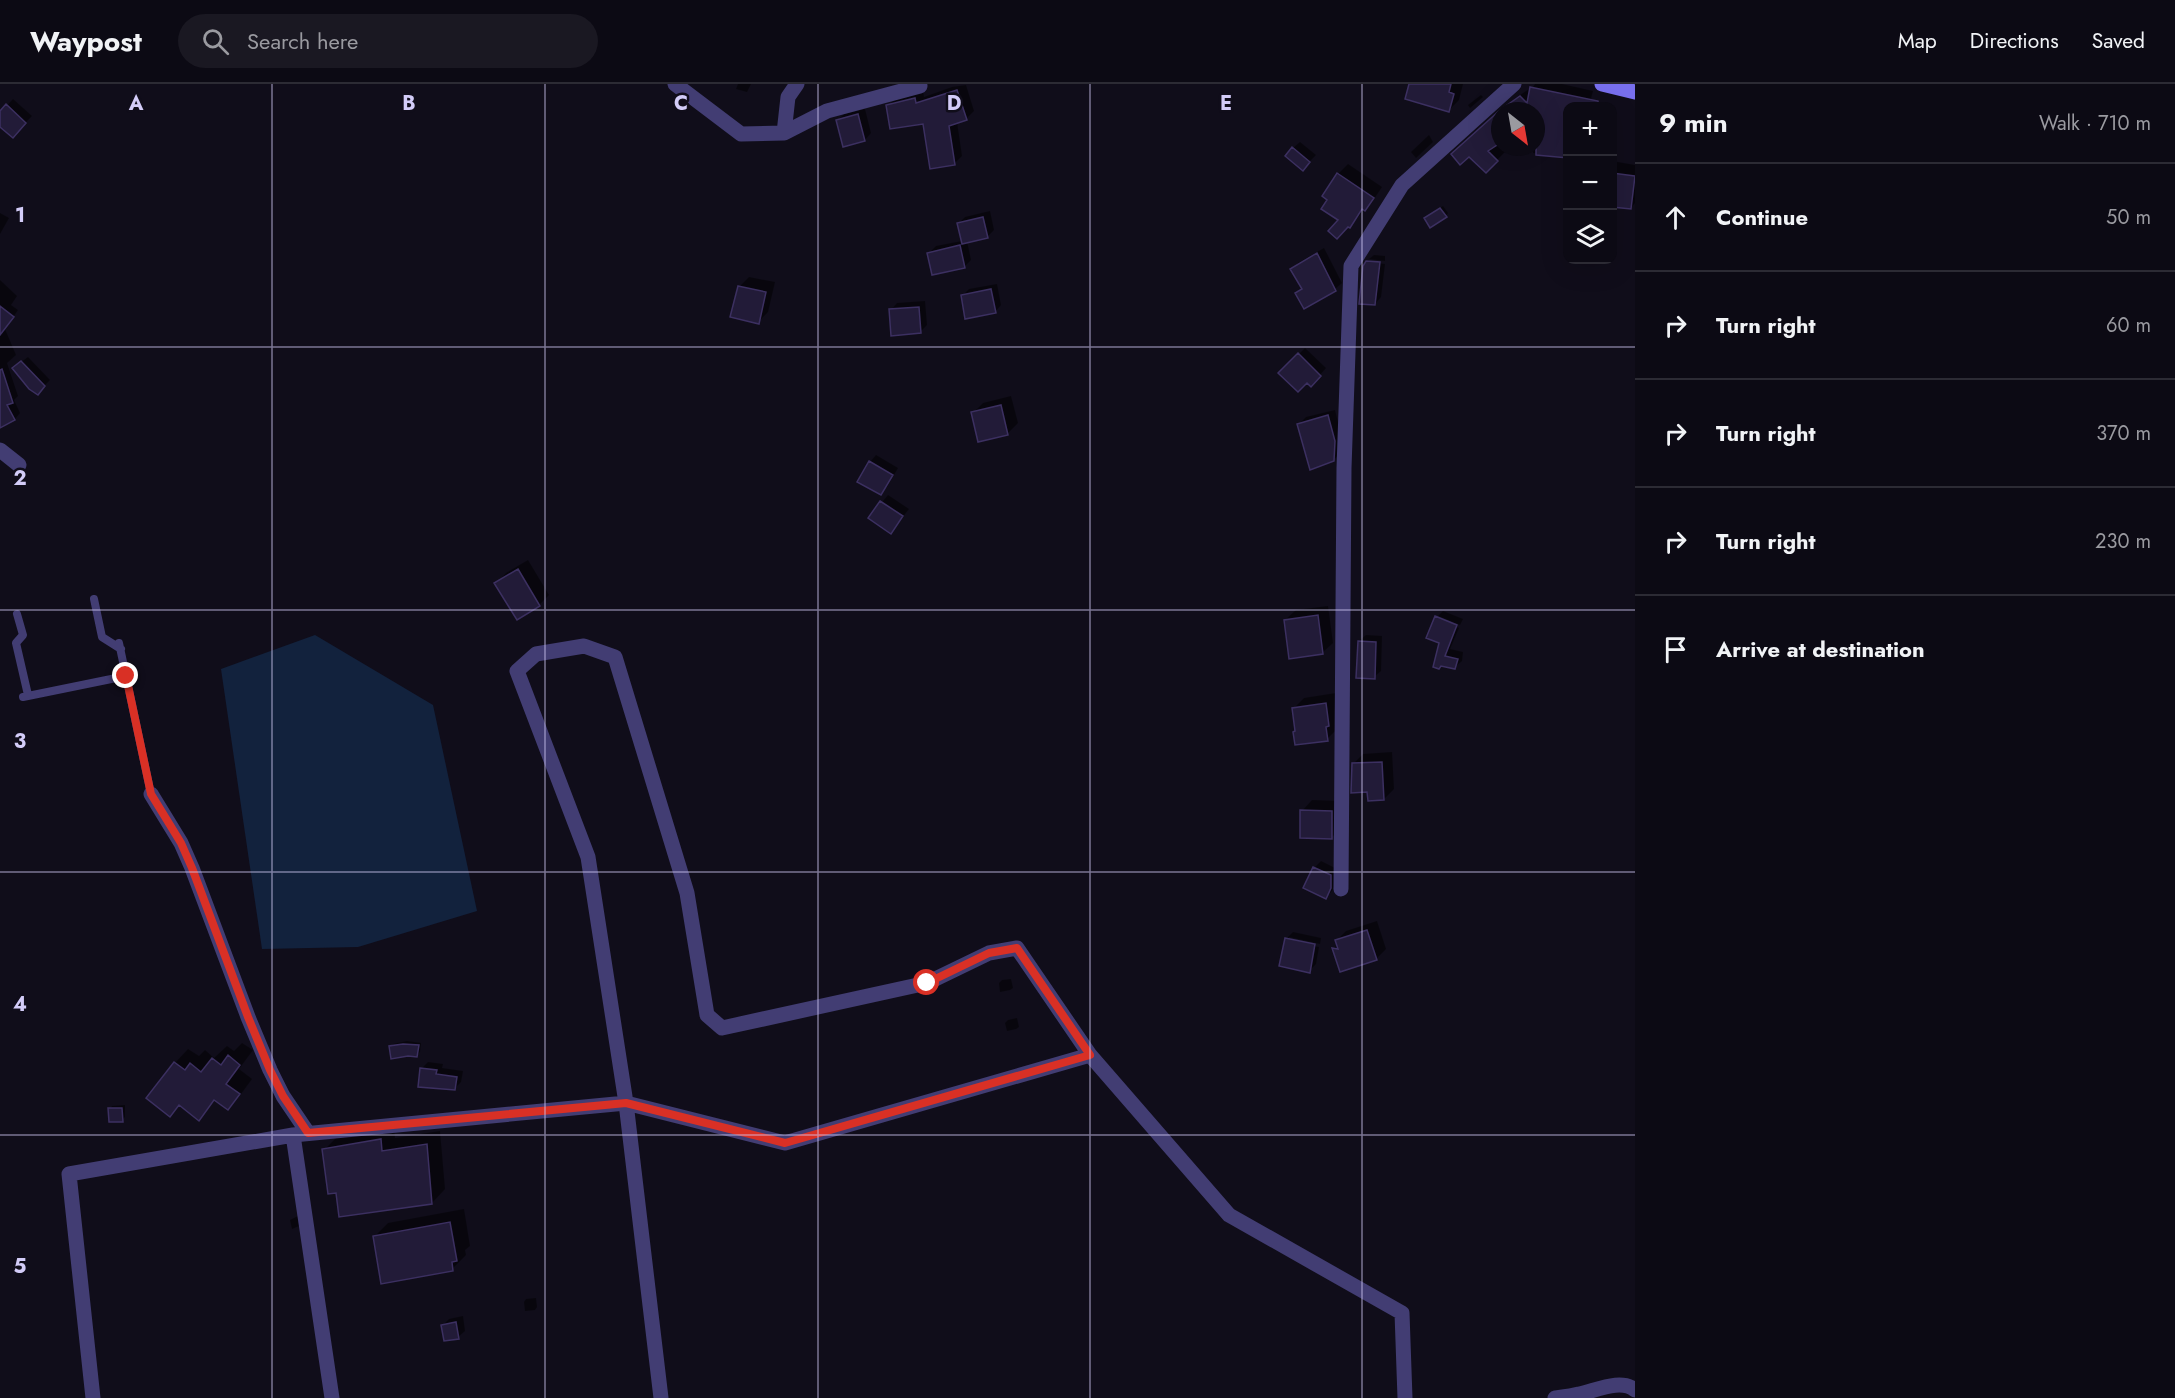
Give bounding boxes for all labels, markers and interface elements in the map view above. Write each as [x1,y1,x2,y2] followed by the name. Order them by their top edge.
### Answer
[178,14,598,68] search box
[30,21,142,62] text: Waypost
[199,25,232,58] icon: search
[247,25,358,57] text: Search here
[1898,26,1937,56] text: Map
[1970,26,2059,56] text: Directions
[2092,26,2145,56] text: Saved
[128,89,144,118] text: A
[402,89,416,118] text: B
[674,89,688,118] text: C
[947,89,961,118] text: D
[1220,89,1232,118] text: E
[1491,102,1545,156] north arrow
[1563,102,1617,264] map controls
[1563,102,1617,156] button: +
[1659,104,1728,142] text: 9 min
[2039,109,2151,138] text: Walk · 710 m
[1563,156,1617,210] button: −
[15,201,25,230] text: 1
[1659,201,1692,234] icon: ahead
[1716,201,1808,233] text: Continue
[2106,203,2151,232] text: 50 m
[1563,210,1617,264] button: layers
[1659,309,1692,342] icon: right
[1716,309,1816,341] text: Turn right
[2106,311,2151,340] text: 60 m
[1659,417,1692,450] icon: right
[1716,417,1816,449] text: Turn right
[2096,419,2151,448] text: 370 m
[13,464,27,493] text: 2
[1659,525,1692,558] icon: right
[1716,525,1816,557] text: Turn right
[2095,527,2151,556] text: 230 m
[1659,633,1692,666] icon: arrive
[1716,633,1925,665] text: Arrive at destination
[112,662,138,688] route end
[14,727,26,756] text: 3
[913,969,939,995] route start
[13,990,27,1019] text: 4
[14,1252,27,1281] text: 5

